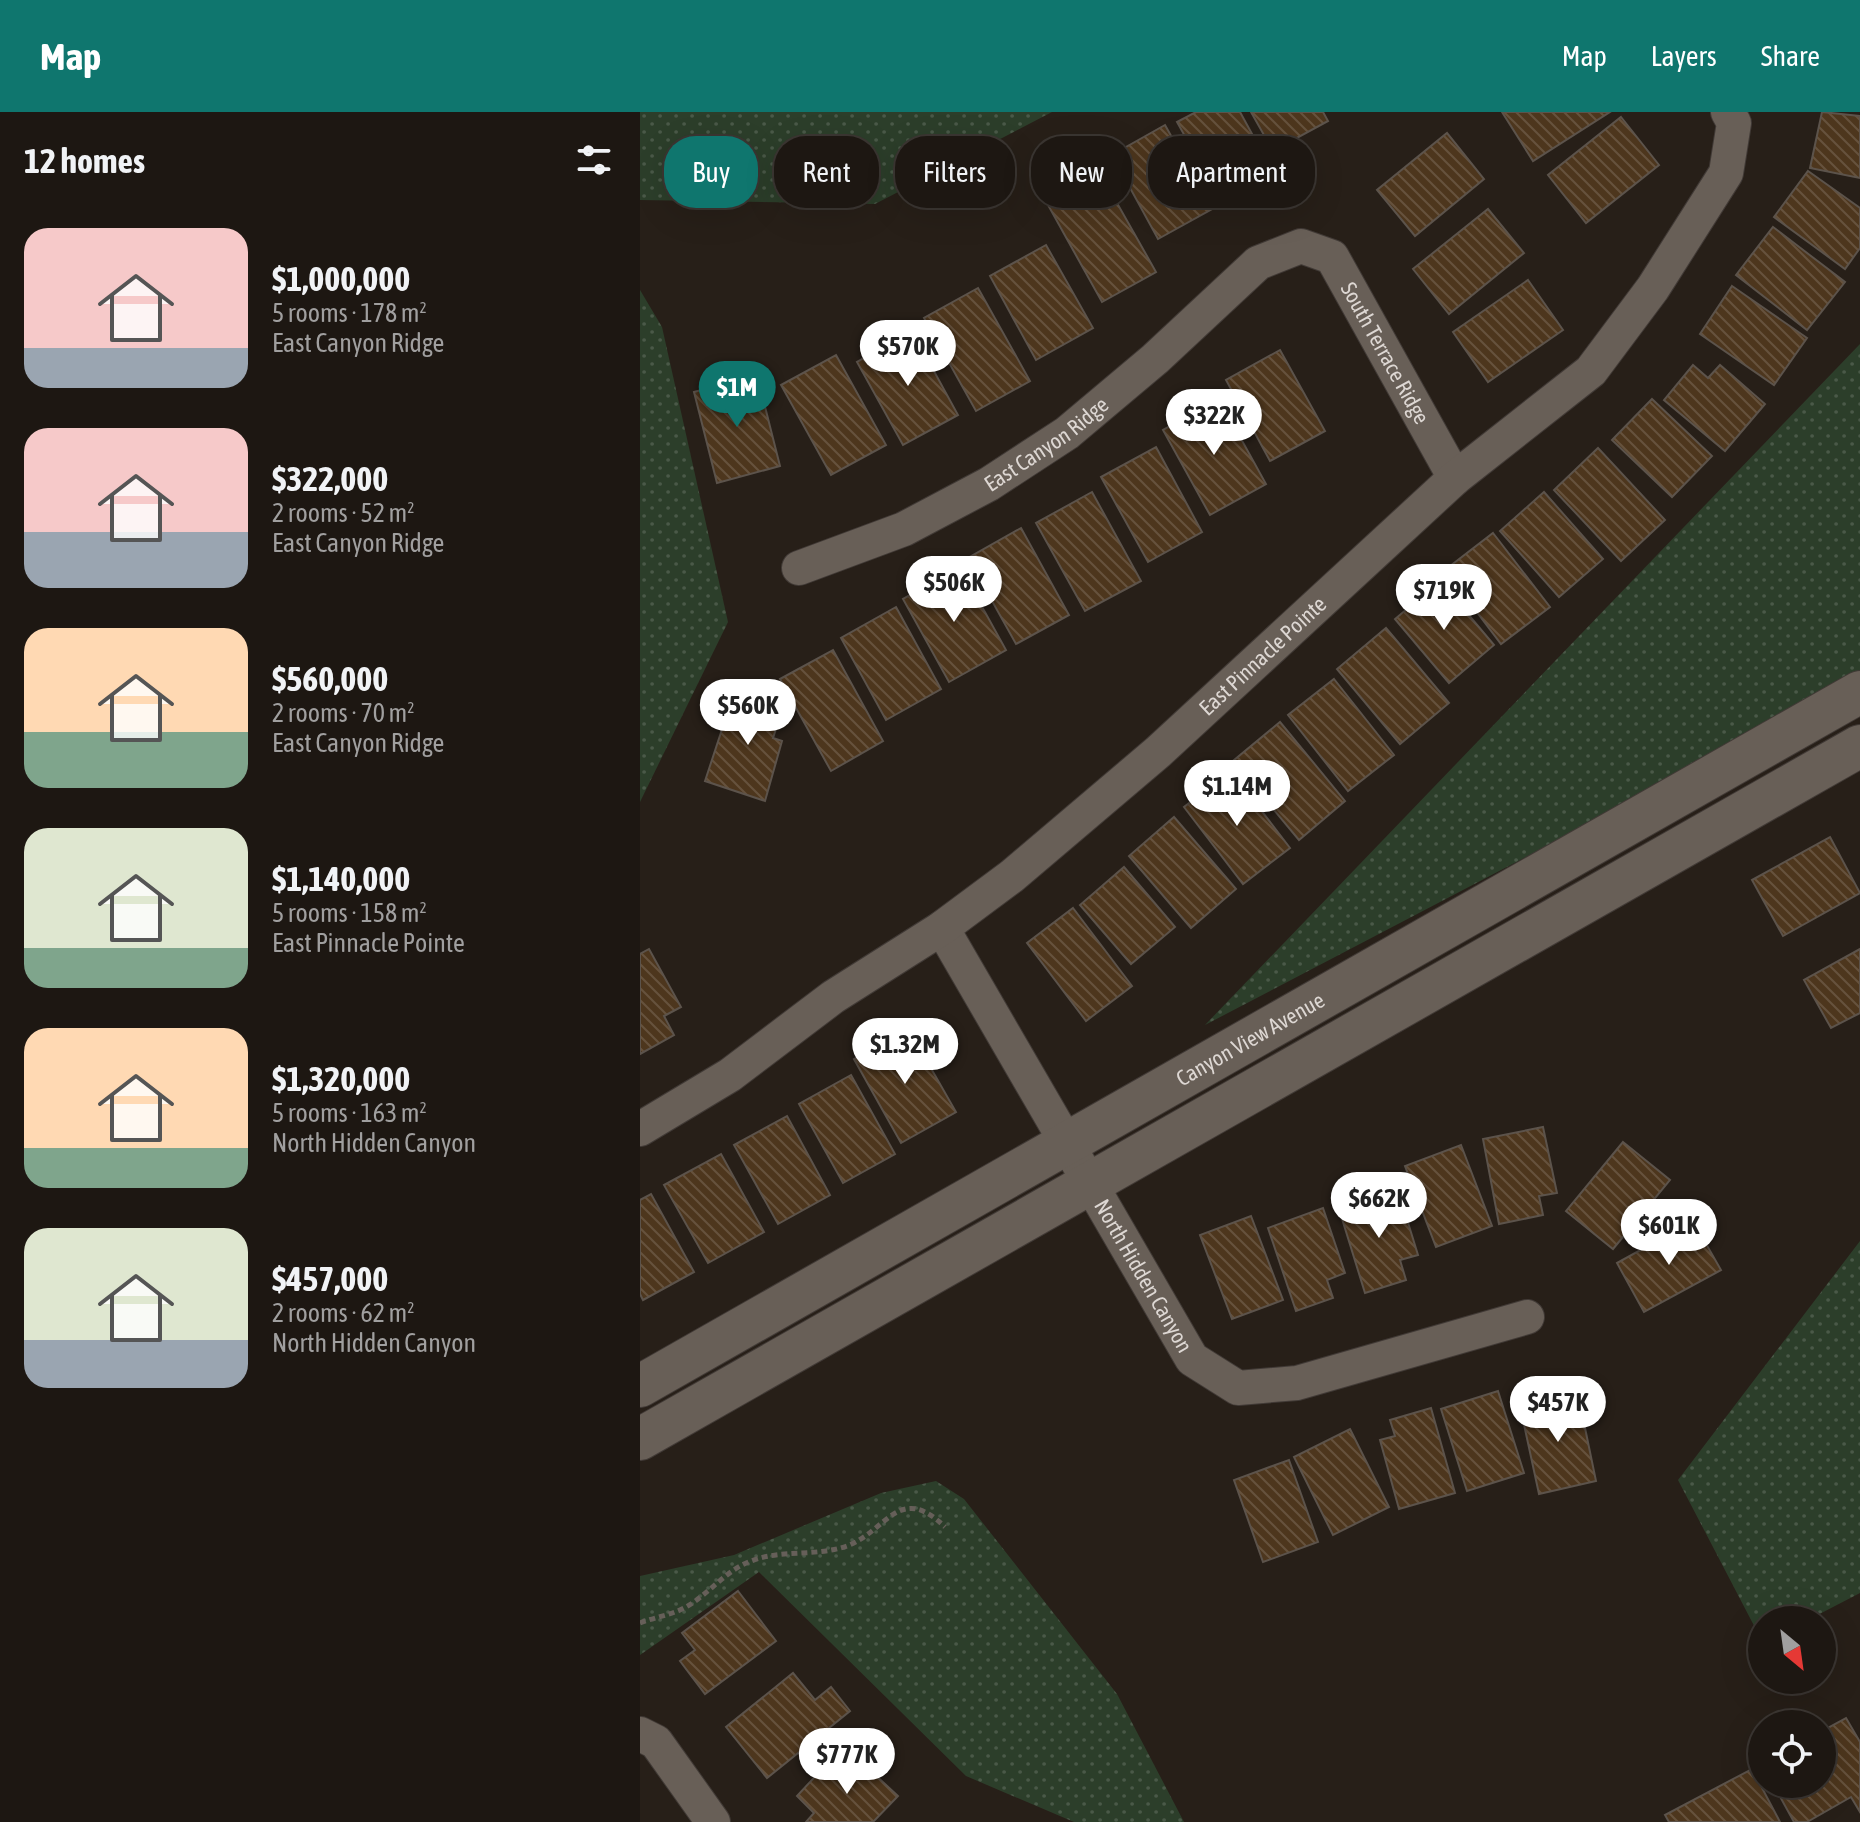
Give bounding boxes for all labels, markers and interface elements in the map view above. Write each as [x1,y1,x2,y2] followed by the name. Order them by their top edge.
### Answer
[40,35,101,78] text: Map
[1562,40,1607,72] text: Map
[1651,40,1717,72] text: Layers
[1761,40,1820,72] text: Share
[664,136,758,208] chip: Buy
[774,136,879,208] chip: Rent
[895,136,1015,208] chip: Filters
[1031,136,1132,208] chip: New
[1148,136,1315,208] chip: Apartment
[572,138,616,182] icon: filters
[24,141,145,180] text: 12 homes
[272,259,410,298] text: $1,000,000
[88,260,184,356] icon: home
[1336,277,1435,428] street label: South Terrace Ridge
[272,298,427,328] text: 5 rooms · 178 m²
[852,320,964,388] pin: $570K
[272,328,444,358] text: East Canyon Ridge
[878,331,938,361] text: $570K
[698,361,776,429] pin: $1M
[717,372,757,402] text: $1M
[1158,389,1270,457] pin: $322K
[979,391,1113,497] street label: East Canyon Ridge
[1184,400,1244,430] text: $322K
[272,459,388,498] text: $322,000
[88,460,184,556] icon: home
[272,498,414,528] text: 2 rooms · 52 m²
[272,528,444,558] text: East Canyon Ridge
[898,556,1010,624] pin: $506K
[1388,564,1500,632] pin: $719K
[924,567,984,597] text: $506K
[1414,575,1474,605] text: $719K
[1194,591,1331,721] street label: East Pinnacle Pointe
[272,659,388,698] text: $560,000
[88,660,184,756] icon: home
[692,679,804,747] pin: $560K
[718,690,778,720] text: $560K
[272,698,414,728] text: 2 rooms · 70 m²
[272,728,444,758] text: East Canyon Ridge
[1172,760,1302,828] pin: $1.14M
[1202,771,1272,801] text: $1.14M
[272,859,410,898] text: $1,140,000
[88,860,184,956] icon: home
[272,898,427,928] text: 5 rooms · 158 m²
[272,928,465,958] text: East Pinnacle Pointe
[1171,986,1329,1091] street label: Canyon View Avenue
[840,1018,970,1086] pin: $1.32M
[870,1029,940,1059] text: $1.32M
[272,1059,410,1098] text: $1,320,000
[88,1060,184,1156] icon: home
[272,1098,427,1128] text: 5 rooms · 163 m²
[272,1128,476,1158] text: North Hidden Canyon
[1323,1172,1435,1240] pin: $662K
[1349,1183,1409,1213] text: $662K
[1089,1194,1198,1357] street label: North Hidden Canyon
[1613,1199,1725,1267] pin: $601K
[1639,1210,1699,1240] text: $601K
[272,1259,388,1298] text: $457,000
[88,1260,184,1356] icon: home
[272,1298,414,1328] text: 2 rooms · 62 m²
[272,1328,476,1358] text: North Hidden Canyon
[1502,1376,1614,1444] pin: $457K
[1528,1387,1588,1417] text: $457K
[1748,1606,1836,1694] north arrow
[1748,1606,1836,1798] map controls
[1748,1710,1836,1798] button: locate
[791,1728,903,1796] pin: $777K
[817,1739,877,1769] text: $777K

